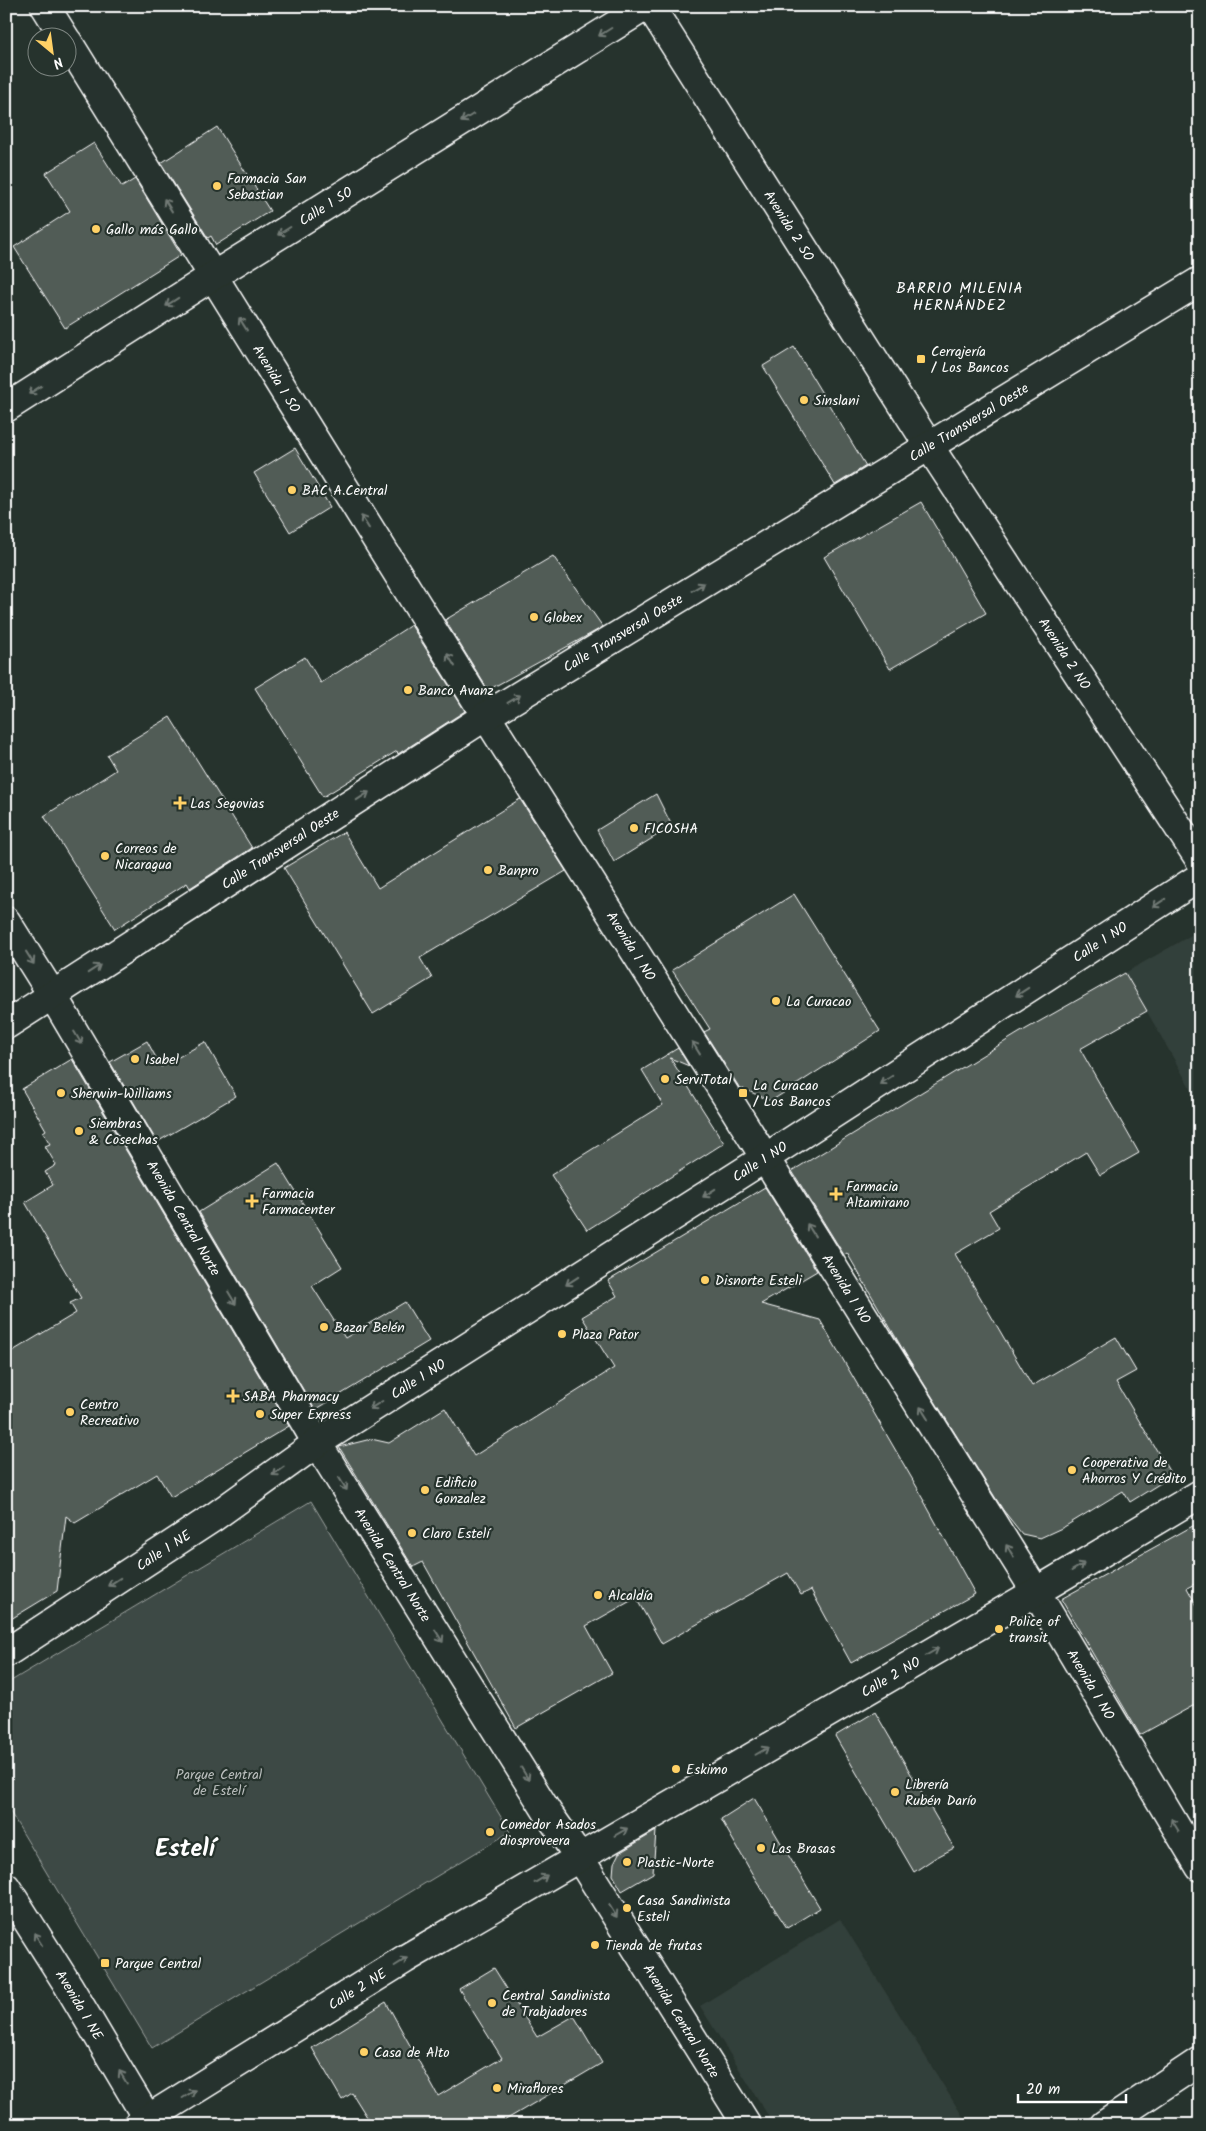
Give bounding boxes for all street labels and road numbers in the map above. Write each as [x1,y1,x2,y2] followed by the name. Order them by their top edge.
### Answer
[295,181,358,232] street label: Calle 1 SO
[758,186,819,266] street label: Avenida 2 SO
[246,341,306,418] street label: Avenida 1 SO
[905,377,1034,468] street label: Calle Transversal Oeste
[559,588,688,679] street label: Calle Transversal Oeste
[1032,613,1096,695] street label: Avenida 2 NO
[217,803,345,896] street label: Calle Transversal Oeste
[600,907,661,986] street label: Avenida 1 NO
[1068,916,1133,969] street label: Calle 1 NO
[728,1136,793,1188] street label: Calle 1 NO
[140,1156,226,1281] street label: Avenida Central Norte
[816,1250,876,1329] street label: Avenida 1 NO
[386,1354,451,1406] street label: Calle 1 NO
[348,1504,436,1627] street label: Avenida Central Norte
[132,1524,196,1577] street label: Calle 1 NE
[1061,1645,1120,1725] street label: Avenida 1 NO
[857,1651,925,1704] street label: Calle 2 NO
[637,1960,725,2083] street label: Avenida Central Norte
[324,1963,392,2016] street label: Calle 2 NE
[49,1966,109,2045] street label: Avenida 1 NE

